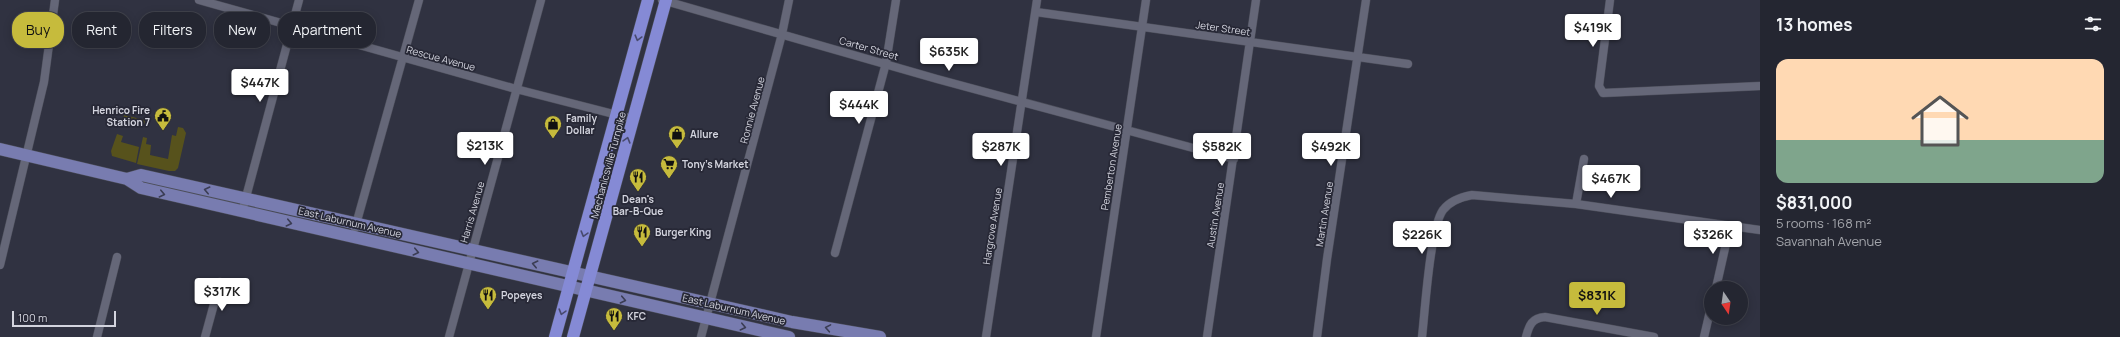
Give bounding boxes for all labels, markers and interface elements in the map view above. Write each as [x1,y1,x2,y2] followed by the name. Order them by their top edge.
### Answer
[12,12,64,48] chip: Buy
[72,12,131,48] chip: Rent
[139,12,206,48] chip: Filters
[214,12,270,48] chip: New
[278,12,376,48] chip: Apartment
[1776,13,1852,36] text: 13 homes
[2082,13,2104,35] icon: filters
[1565,14,1621,48] pin: $419K
[1195,17,1251,39] street label: Jeter Street
[1574,18,1612,36] text: $419K
[838,33,900,63] street label: Carter Street
[634,34,643,41] one-way arrow
[921,38,977,72] pin: $635K
[405,42,477,74] street label: Rescue Avenue
[929,42,969,60] text: $635K
[232,69,288,103] pin: $447K
[240,73,280,91] text: $447K
[736,75,768,145] street label: Ronnie Avenue
[1904,85,1976,157] icon: home
[831,91,887,125] pin: $444K
[839,95,879,113] text: $444K
[92,103,150,129] place label: Henrico Fire Station 7
[153,106,173,131] public building icon: Henrico Fire Station 7
[587,110,629,220] street label: Mechanicsville Turnpike
[566,111,597,137] place label: Family Dollar
[543,114,563,139] shop icon: Family Dollar
[1097,123,1125,211] street label: Pemberton Avenue
[667,124,687,149] shop icon: Allure
[690,127,718,141] place label: Allure
[457,132,513,166] pin: $213K
[973,133,1029,167] pin: $287K
[1194,133,1250,167] pin: $582K
[1303,133,1359,167] pin: $492K
[466,136,504,154] text: $213K
[622,136,631,143] one-way arrow
[981,137,1021,155] text: $287K
[1202,137,1242,155] text: $582K
[1311,137,1351,155] text: $492K
[659,154,679,179] supermarket icon: Tony's Market
[682,157,748,171] place label: Tony's Market
[1583,165,1639,199] pin: $467K
[628,167,648,192] restaurant icon: Dean's Bar-B-Que
[1591,169,1631,187] text: $467K
[457,179,488,244] street label: Harris Avenue
[1312,180,1336,248] street label: Martin Avenue
[1203,181,1227,249] street label: Austin Avenue
[204,186,211,194] one-way arrow
[979,186,1005,266] street label: Hargrove Avenue
[159,189,165,197] one-way arrow
[1776,191,1852,214] text: $831,000
[613,192,663,218] place label: Dean's Bar-B-Que
[297,203,403,241] street label: East Laburnum Avenue
[1776,214,1872,232] text: 5 rooms · 168 m²
[286,218,292,226] one-way arrow
[1394,221,1450,255] pin: $226K
[1685,221,1741,255] pin: $326K
[632,222,652,247] restaurant icon: Burger King
[655,225,711,239] place label: Burger King
[1402,225,1442,243] text: $226K
[1693,225,1733,243] text: $326K
[580,230,589,237] one-way arrow
[1776,232,1882,250] text: Savannah Avenue
[412,247,419,255] one-way arrow
[532,260,538,268] one-way arrow
[194,278,250,312] pin: $317K
[1704,281,1748,325] north arrow
[1704,281,1748,325] map controls
[204,282,240,300] text: $317K
[1569,282,1625,316] pin: $831K
[478,285,498,310] restaurant icon: Popeyes
[1578,286,1616,304] text: $831K
[501,288,543,302] place label: Popeyes
[681,290,787,328] street label: East Laburnum Avenue
[620,295,626,303] one-way arrow
[604,306,624,331] restaurant icon: KFC
[558,308,567,315] one-way arrow
[12,309,116,328] scale bar
[627,309,646,323] place label: KFC
[18,310,47,325] text: 100 m
[740,322,746,330] one-way arrow
[825,324,831,333] one-way arrow

